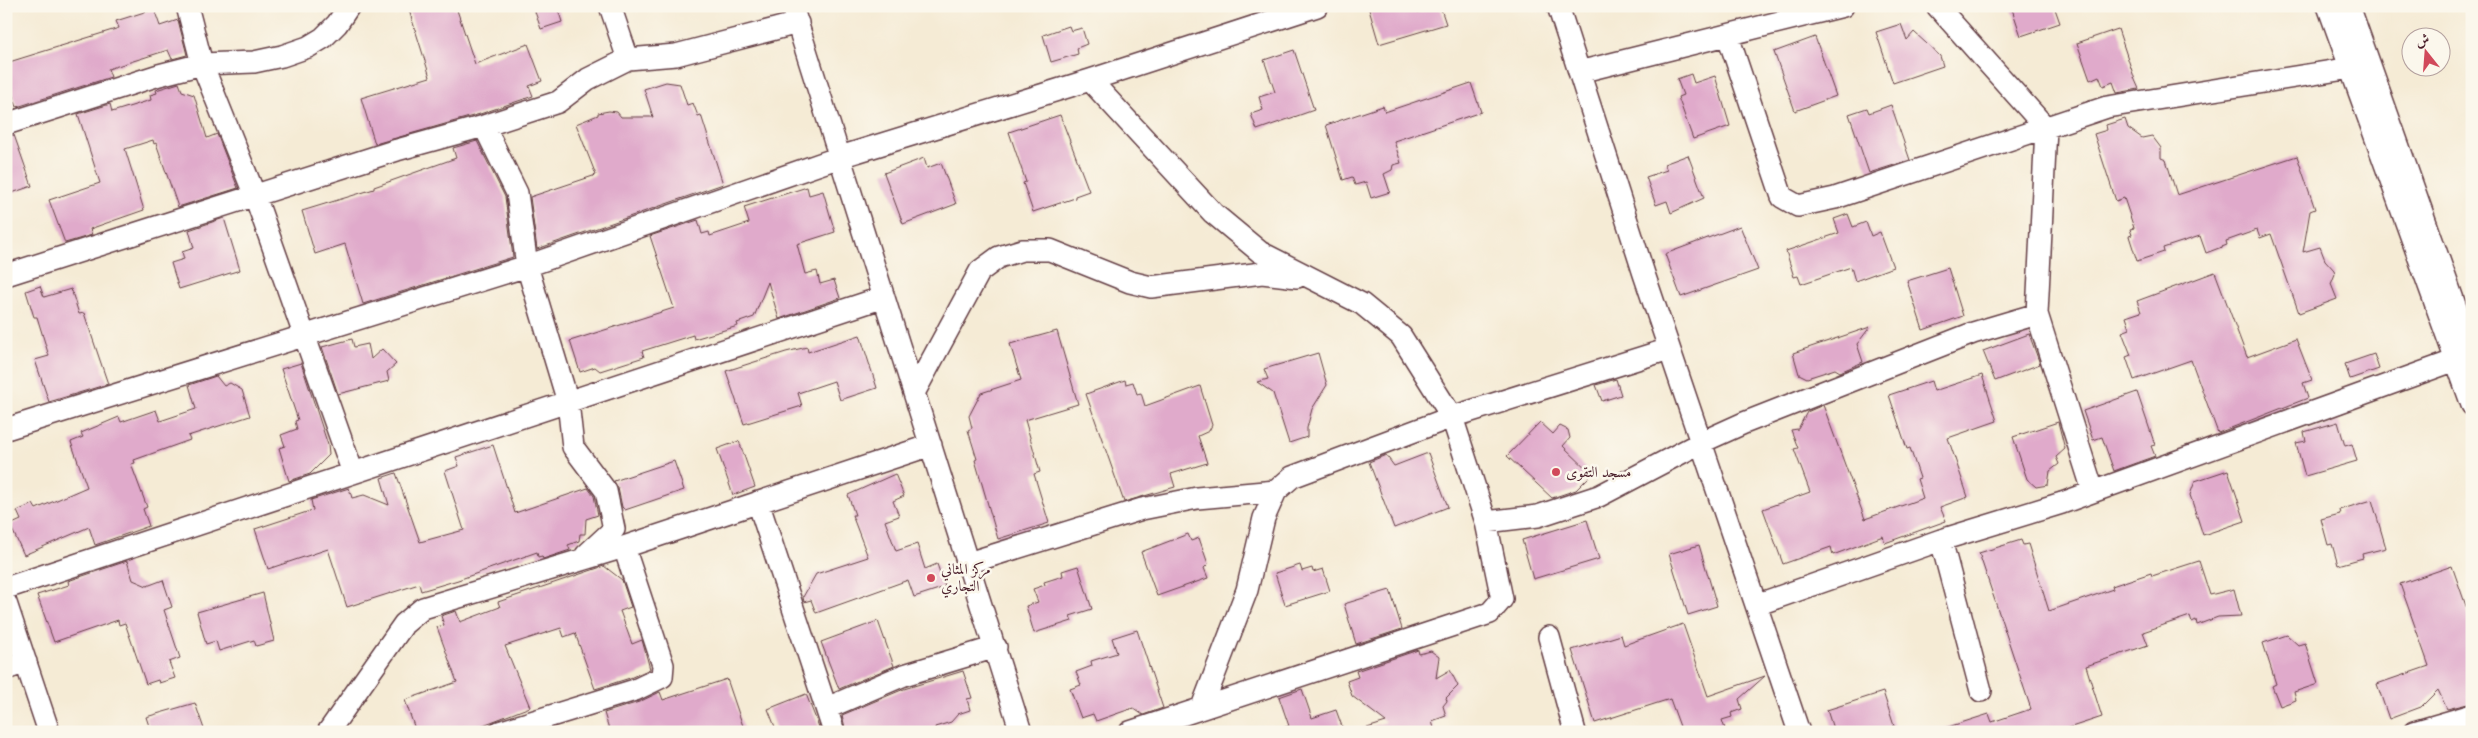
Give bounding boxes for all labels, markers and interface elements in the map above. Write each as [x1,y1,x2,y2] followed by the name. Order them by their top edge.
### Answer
[2400,28,2450,78] north arrow
[2413,29,2432,50] text: ش
[1566,462,1631,481] place label: مسجد التقوى
[1550,466,1562,478] marker: مسجد التقوى
[941,559,991,598] place label: مركز المثاني التجاري
[925,572,937,584] marker: مركز المثاني التجاري

